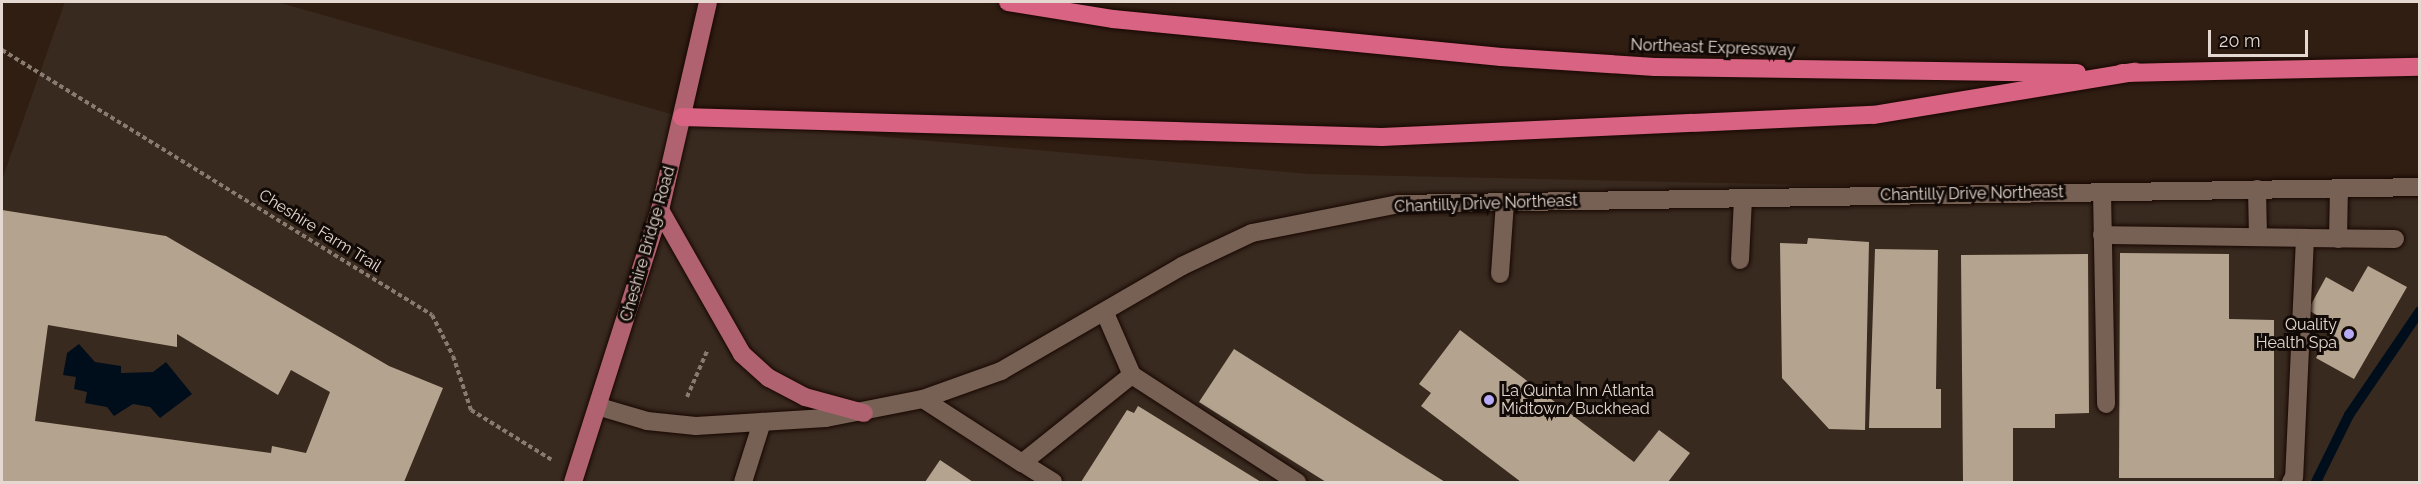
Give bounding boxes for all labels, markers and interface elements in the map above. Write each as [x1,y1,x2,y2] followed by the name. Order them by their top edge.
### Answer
[2211,18,2312,56] scale bar
[2219,30,2261,51] text: 20 m
[1630,36,1796,60] street label: Northeast Expressway
[617,164,679,324] street label: Cheshire Bridge Road
[1880,183,2064,205] street label: Chantilly Drive Northeast
[255,185,385,277] street label: Cheshire Farm Trail
[1394,191,1578,217] street label: Chantilly Drive Northeast
[2256,315,2337,353] place label: Quality Health Spa
[2342,327,2356,341] marker: Quality Health Spa
[1501,381,1654,419] place label: La Quinta Inn Atlanta Midtown/Buckhead
[1482,393,1496,407] marker: La Quinta Inn Atlanta Midtown/Buckhead

